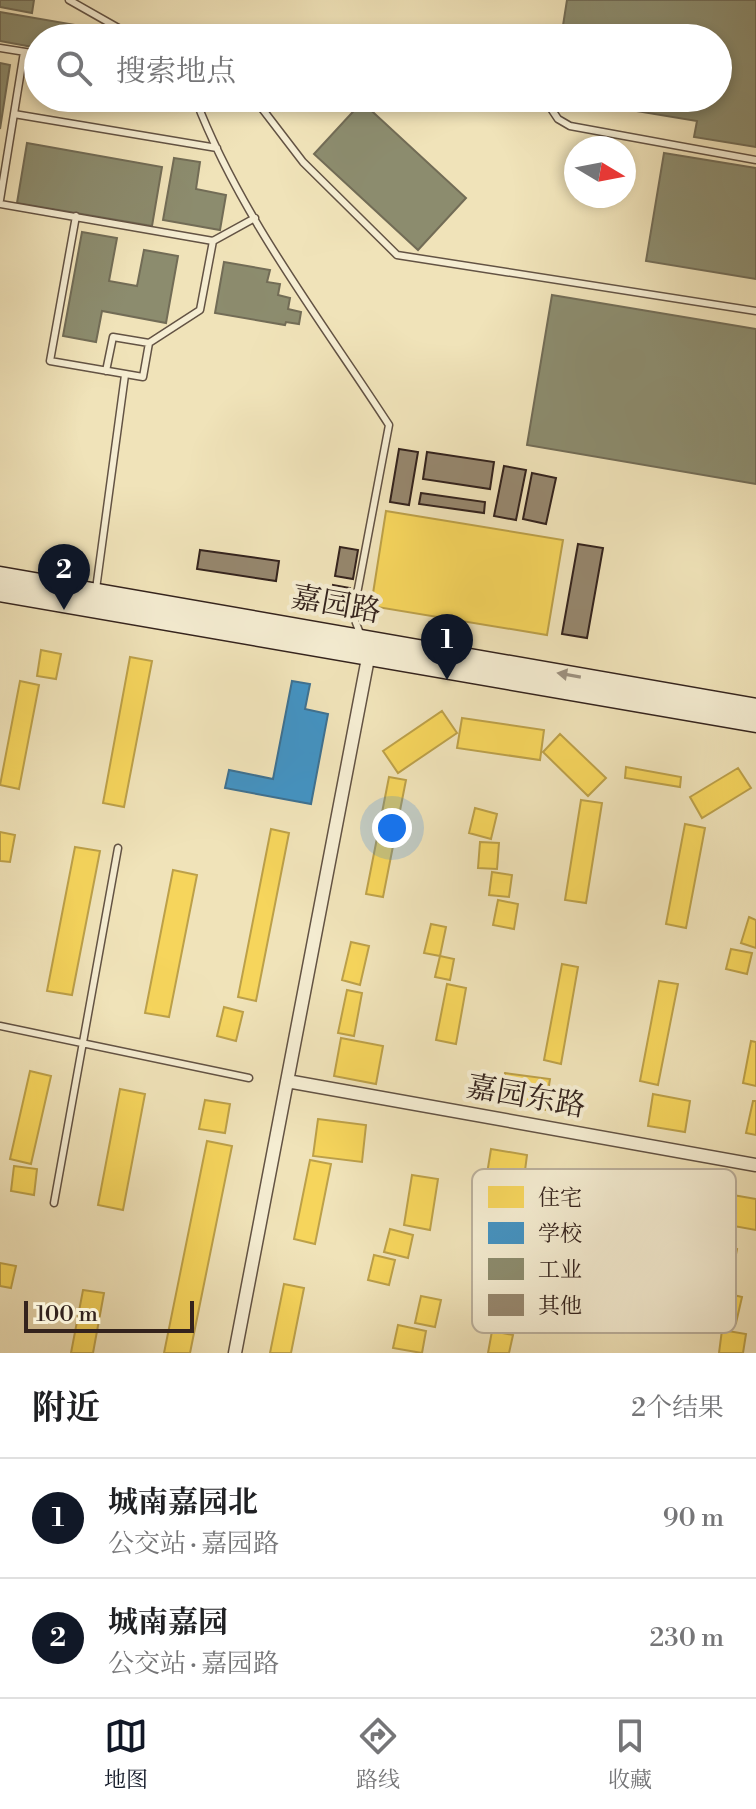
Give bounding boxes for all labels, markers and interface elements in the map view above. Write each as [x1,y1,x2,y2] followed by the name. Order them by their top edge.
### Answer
[24,24,732,112] search box
[52,46,96,90] icon: search
[116,53,236,91] text: 搜索地点
[564,136,636,208] north arrow
[38,544,90,610] pin: 2
[288,578,384,632] street label: 嘉园路
[421,614,473,680] pin: 1
[556,668,581,680] one-way arrow
[372,808,412,848] your location
[464,1068,588,1126] street label: 嘉园东路
[472,1169,736,1333] legend
[538,1185,582,1212] text: 住宅
[538,1221,582,1248] text: 学校
[538,1257,582,1284] text: 工业
[538,1293,582,1320] text: 其他
[24,1297,194,1333] scale bar
[36,1301,98,1328] text: 100 m
[32,1388,100,1430] text: 附近
[631,1392,724,1424] text: 2个结果
[108,1484,258,1522] text: 城南嘉园北
[52,1502,64,1534] text: 1
[663,1502,724,1534] text: 90 m
[108,1528,279,1560] text: 公交站 · 嘉园路
[108,1604,228,1642] text: 城南嘉园
[50,1622,66,1654] text: 2
[649,1622,724,1654] text: 230 m
[108,1648,279,1680] text: 公交站 · 嘉园路
[104,1714,148,1794] tab: 地图
[356,1714,400,1794] tab: 路线
[608,1714,652,1794] tab: 收藏

